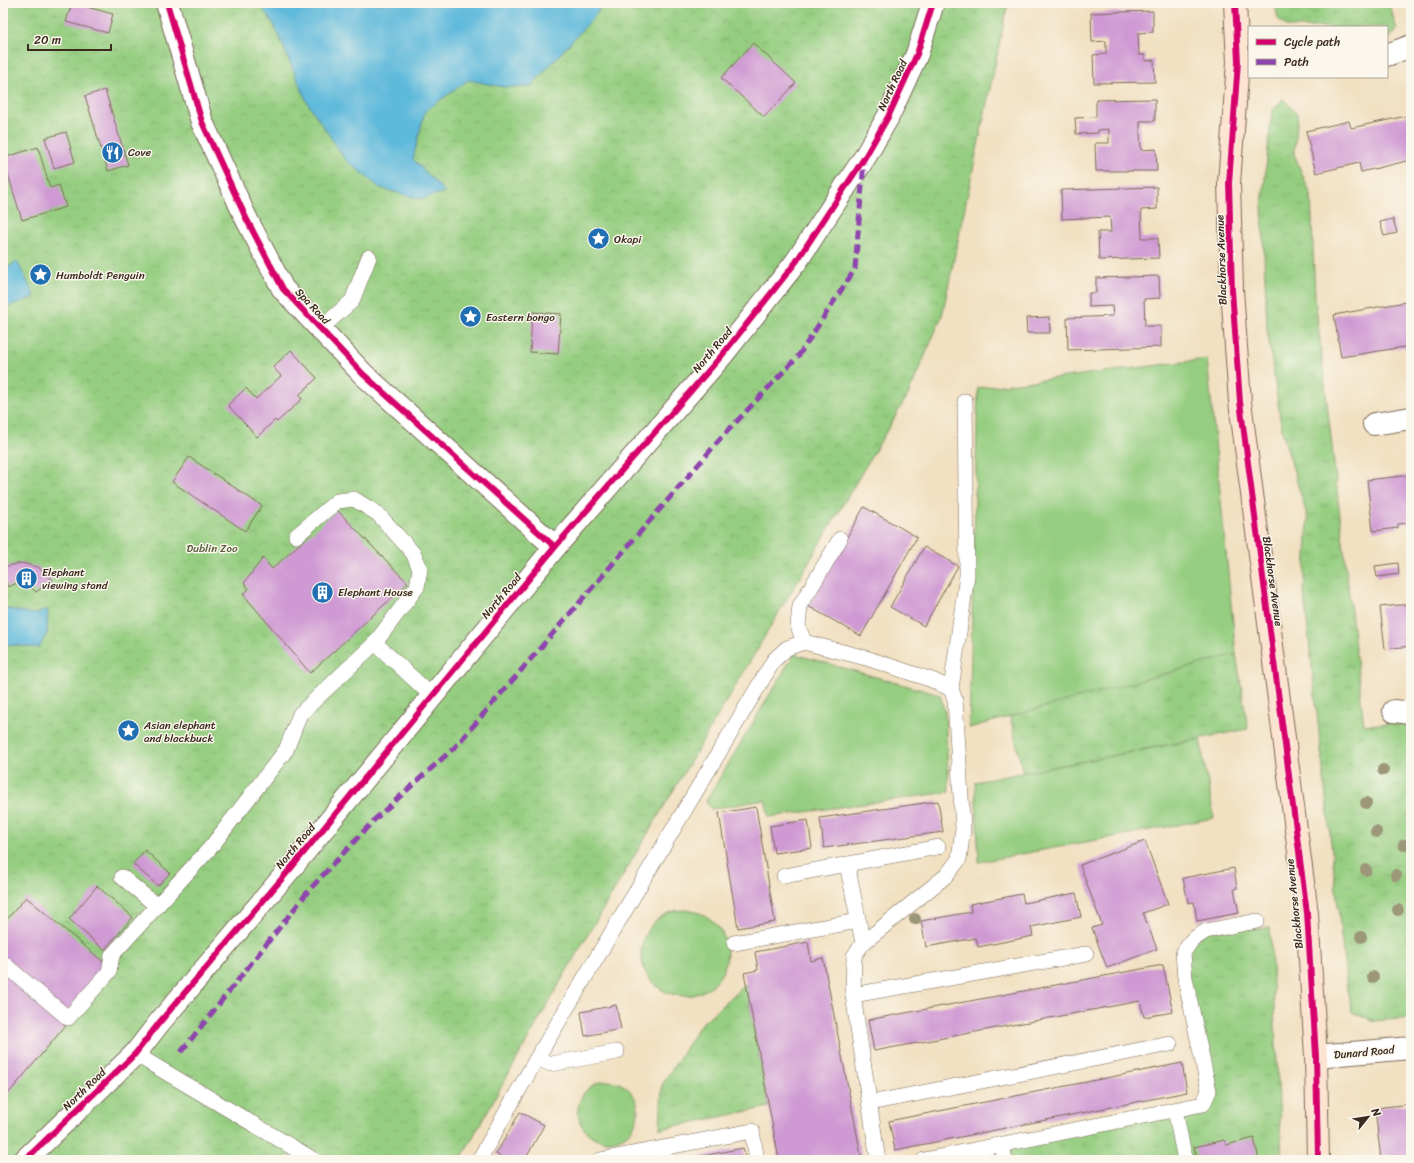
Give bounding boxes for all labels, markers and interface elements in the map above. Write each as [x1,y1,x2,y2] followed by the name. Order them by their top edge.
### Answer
[28,26,111,52] scale bar
[1248,26,1388,78] legend
[34,29,61,51] text: 20 m
[1284,31,1340,53] text: Cycle path
[1284,51,1309,73] text: Path
[872,55,913,114] street label: North Road
[100,139,126,165] restaurant icon: Cove
[128,143,152,162] place label: Cove
[1210,214,1233,306] street label: Blackhorse Avenue
[585,226,611,252] place icon: Okapi
[614,230,642,249] place label: Okapi
[28,262,54,288] place icon: Humboldt Penguin
[56,266,145,285] place label: Humboldt Penguin
[290,284,336,330] street label: Spa Road
[458,304,484,330] place icon: Eastern bongo
[486,308,555,327] place label: Eastern bongo
[688,322,738,377] street label: North Road
[1257,535,1288,628] street label: Blackhorse Avenue
[186,539,238,558] park label: Dublin Zoo
[42,563,109,595] place label: Elephant viewing stand
[14,565,40,591] building icon: Elephant viewing stand
[477,568,527,623] street label: North Road
[309,579,335,605] building icon: Elephant House
[338,583,413,602] place label: Elephant House
[143,716,216,748] place label: Asian elephant and blackbuck
[116,718,142,744] place icon: Asian elephant and blackbuck
[271,818,321,873] street label: North Road
[1280,857,1309,950] street label: Blackhorse Avenue
[1333,1040,1396,1065] street label: Dunard Road
[58,1063,111,1115] street label: North Road
[1348,1097,1388,1137] north arrow
[1366,1103,1387,1121] text: N

